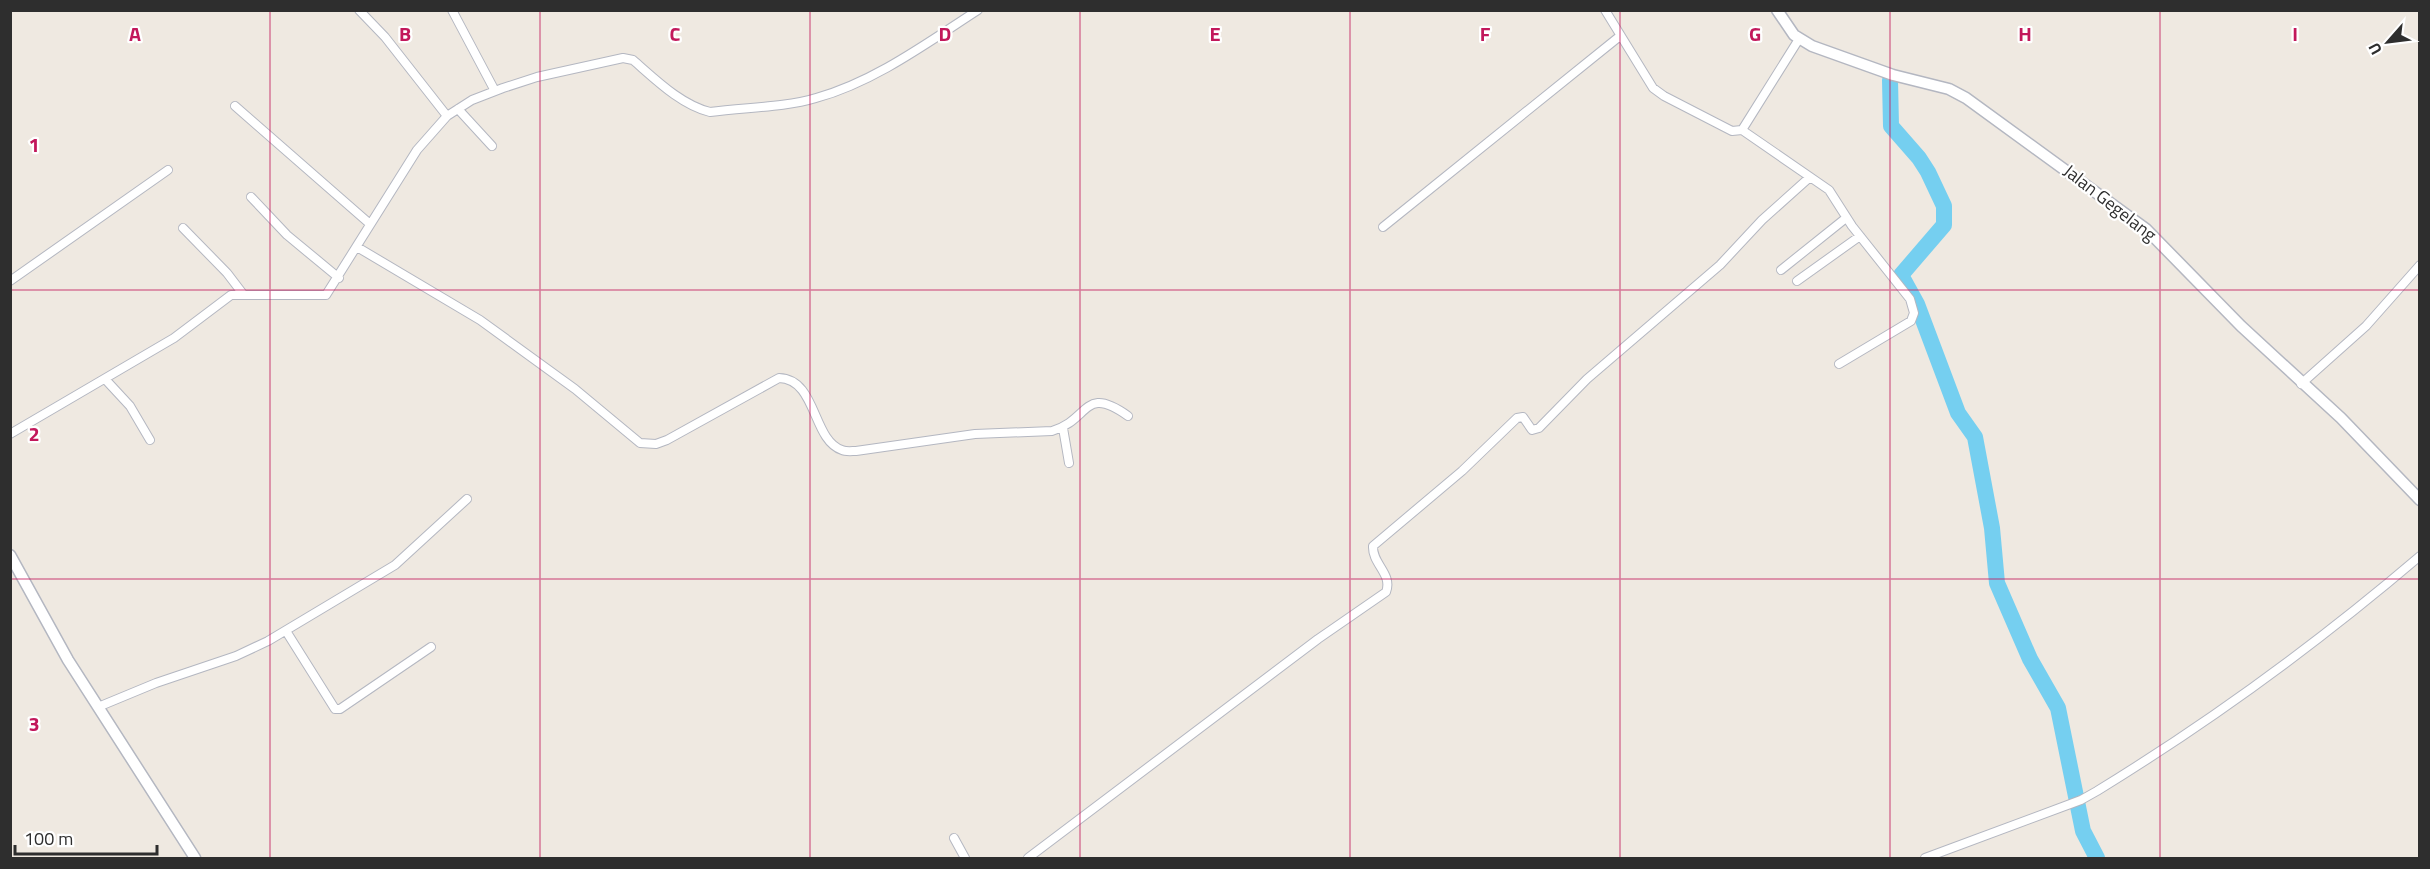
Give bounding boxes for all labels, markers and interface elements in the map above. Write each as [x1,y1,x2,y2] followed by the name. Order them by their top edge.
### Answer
[2358,12,2418,72] north arrow
[129,18,141,49] text: A
[399,18,411,49] text: B
[670,18,681,49] text: C
[939,18,951,49] text: D
[1209,18,1221,49] text: E
[1480,18,1491,49] text: F
[1749,18,1761,49] text: G
[2018,18,2032,49] text: H
[2292,18,2298,49] text: I
[2362,39,2388,59] text: U
[28,129,40,160] text: 1
[2058,158,2163,248] street label: Jalan Gegelang
[28,418,40,449] text: 2
[28,708,40,739] text: 3
[15,818,158,856] scale bar
[24,825,73,852] text: 100 m

